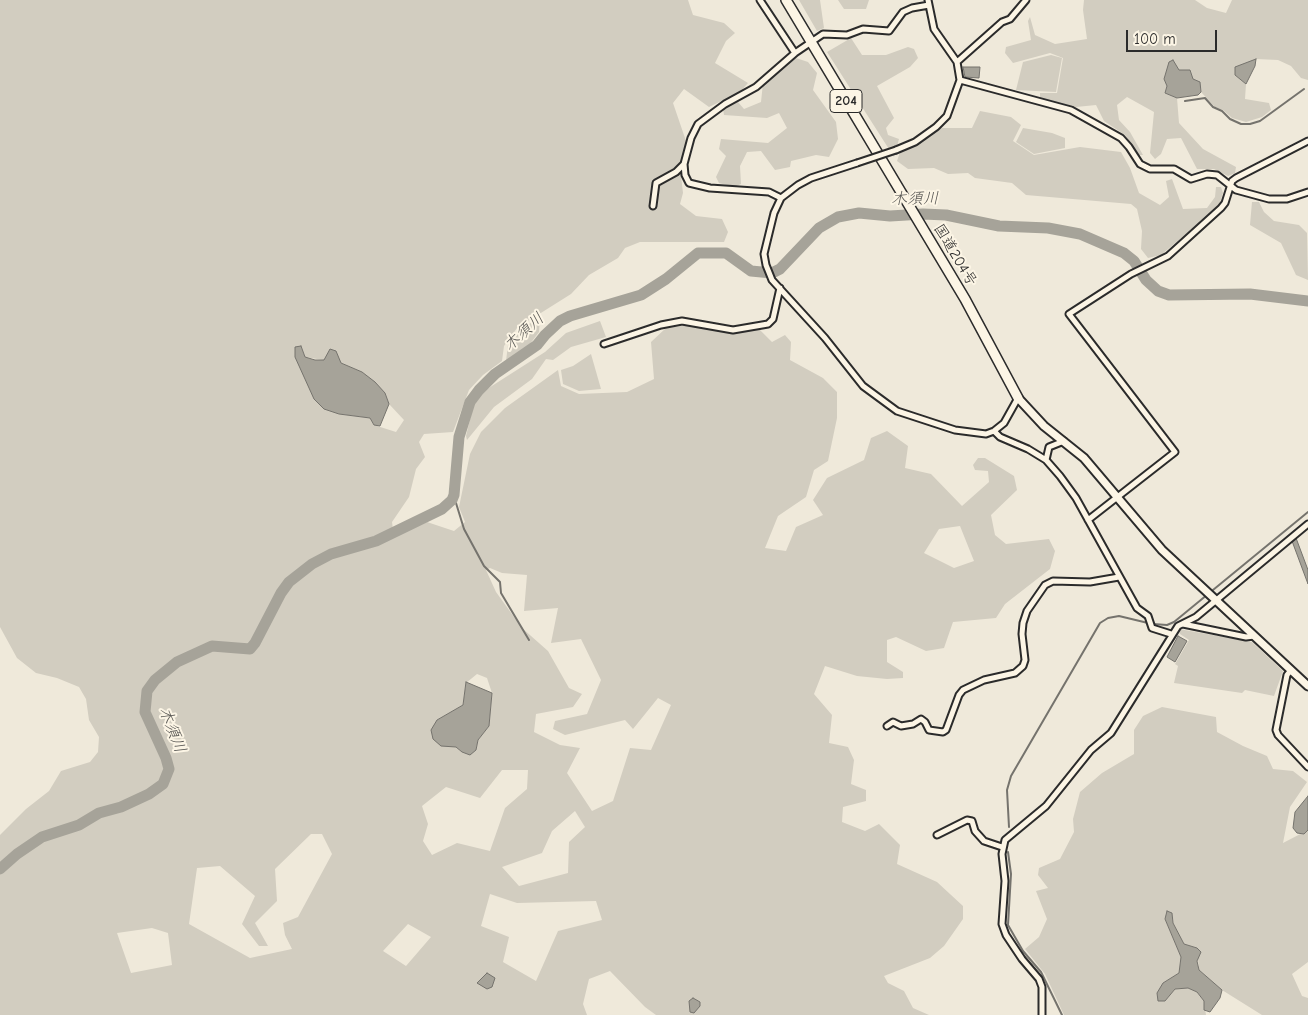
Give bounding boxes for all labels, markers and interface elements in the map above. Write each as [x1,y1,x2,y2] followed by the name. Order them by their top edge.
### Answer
[1128,20,1219,52] scale bar
[1134,30,1176,48] text: 100 m
[830,90,862,112] road number: 204
[891,189,939,209] water label: 木須川
[929,221,981,289] street label: 国道204号
[500,309,548,355] water label: 木須川
[154,704,190,756] water label: 木須川

